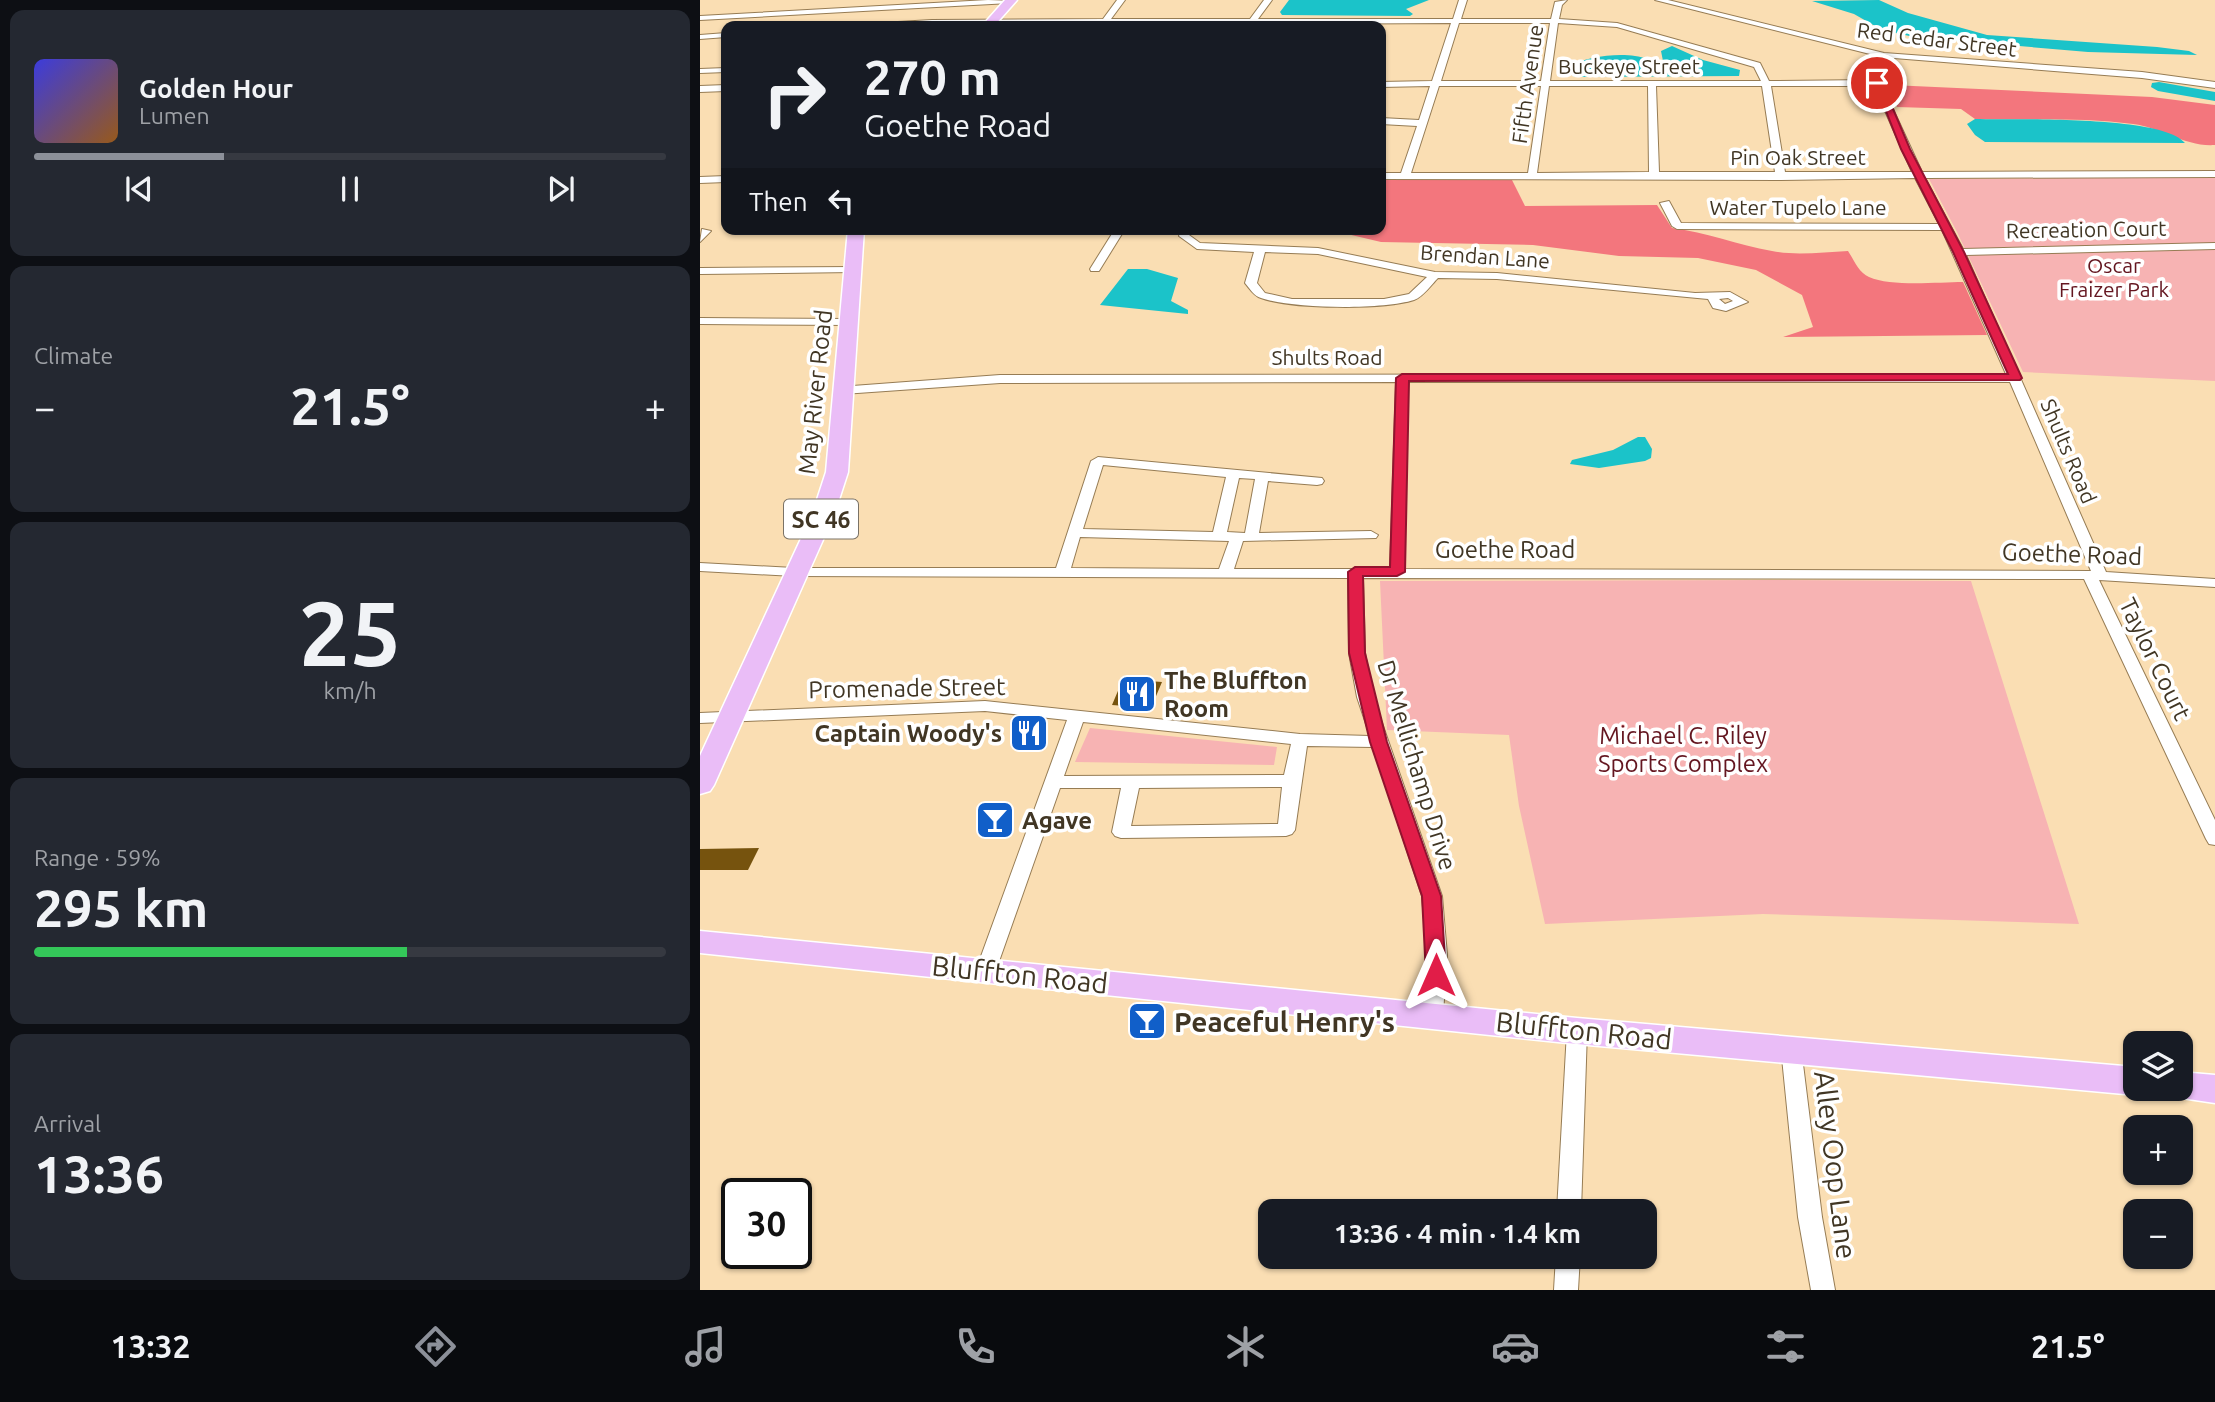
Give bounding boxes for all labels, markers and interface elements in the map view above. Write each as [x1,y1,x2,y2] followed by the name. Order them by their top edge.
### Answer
[1856,17,2018,61] street label: Red Cedar Street
[1507,23,1547,145] street label: Fifth Avenue
[749,49,840,140] icon: right
[864,49,1001,104] text: 270 m
[1847,53,1907,113] pin
[1558,54,1700,78] street label: Buckeye Street
[1858,64,1896,102] icon: arrive
[139,74,293,103] text: Golden Hour
[139,103,210,128] text: Lumen
[864,107,1051,143] text: Goethe Road
[1730,145,1866,169] street label: Pin Oak Street
[120,170,158,208] icon: previous
[331,170,369,208] icon: pause
[542,170,580,208] icon: next
[822,182,860,220] icon: left
[749,187,808,216] text: Then
[1709,195,1887,219] street label: Water Tupelo Lane
[2006,216,2166,242] street label: Recreation Court
[1419,240,1551,272] street label: Brendan Lane
[2059,253,2169,301] park label: Oscar Fraizer Park
[793,308,837,476] street label: May River Road
[34,343,113,368] text: Climate
[1271,345,1383,369] street label: Shults Road
[290,377,410,435] text: 21.5°
[34,386,55,428] text: −
[645,386,666,428] text: +
[2036,395,2102,507] street label: Shults Road
[784,499,858,538] road number: SC 46
[1435,536,1575,563] street label: Goethe Road
[2001,538,2143,570] street label: Goethe Road
[299,581,401,683] text: 25
[2114,594,2196,725] street label: Taylor Court
[1372,657,1462,873] street label: Dr Mellichamp Drive
[1164,667,1307,722] place label: The Bluffton Room
[808,673,1006,703] street label: Promenade Street
[1116,673,1158,715] restaurant icon: The Bluffton Room
[323,678,377,703] text: km/h
[1008,712,1050,754] restaurant icon: Captain Woody's
[814,720,1002,747] place label: Captain Woody's
[1598,722,1768,777] park label: Michael C. Riley Sports Complex
[974,799,1016,841] bar icon: Agave
[1022,807,1092,834] place label: Agave
[34,845,161,870] text: Range · 59%
[34,879,208,937] text: 295 km
[1399,938,1473,1012] position arrow
[931,949,1109,999] street label: Bluffton Road
[1126,1000,1168,1042] bar icon: Peaceful Henry's
[1495,1005,1673,1055] street label: Bluffton Road
[1174,1006,1395,1037] place label: Peaceful Henry's
[2123,1031,2193,1269] map controls
[2123,1031,2193,1101] button: layers
[1809,1069,1863,1261] street label: Alley Oop Lane
[34,1111,101,1136] text: Arrival
[2123,1115,2193,1185] button: +
[34,1145,164,1203] text: 13:36
[721,1178,812,1269] speed limit sign: 30
[2123,1199,2193,1269] button: −
[1334,1219,1581,1248] text: 13:36 · 4 min · 1.4 km
[411,1322,460,1371] icon: directions
[681,1322,730,1371] icon: music
[951,1322,1000,1371] icon: phone
[1221,1322,1270,1371] icon: climate
[1491,1322,1540,1371] icon: car
[1761,1322,1810,1371] icon: filters
[110,1328,191,1364] text: 13:32
[2031,1328,2104,1364] text: 21.5°

